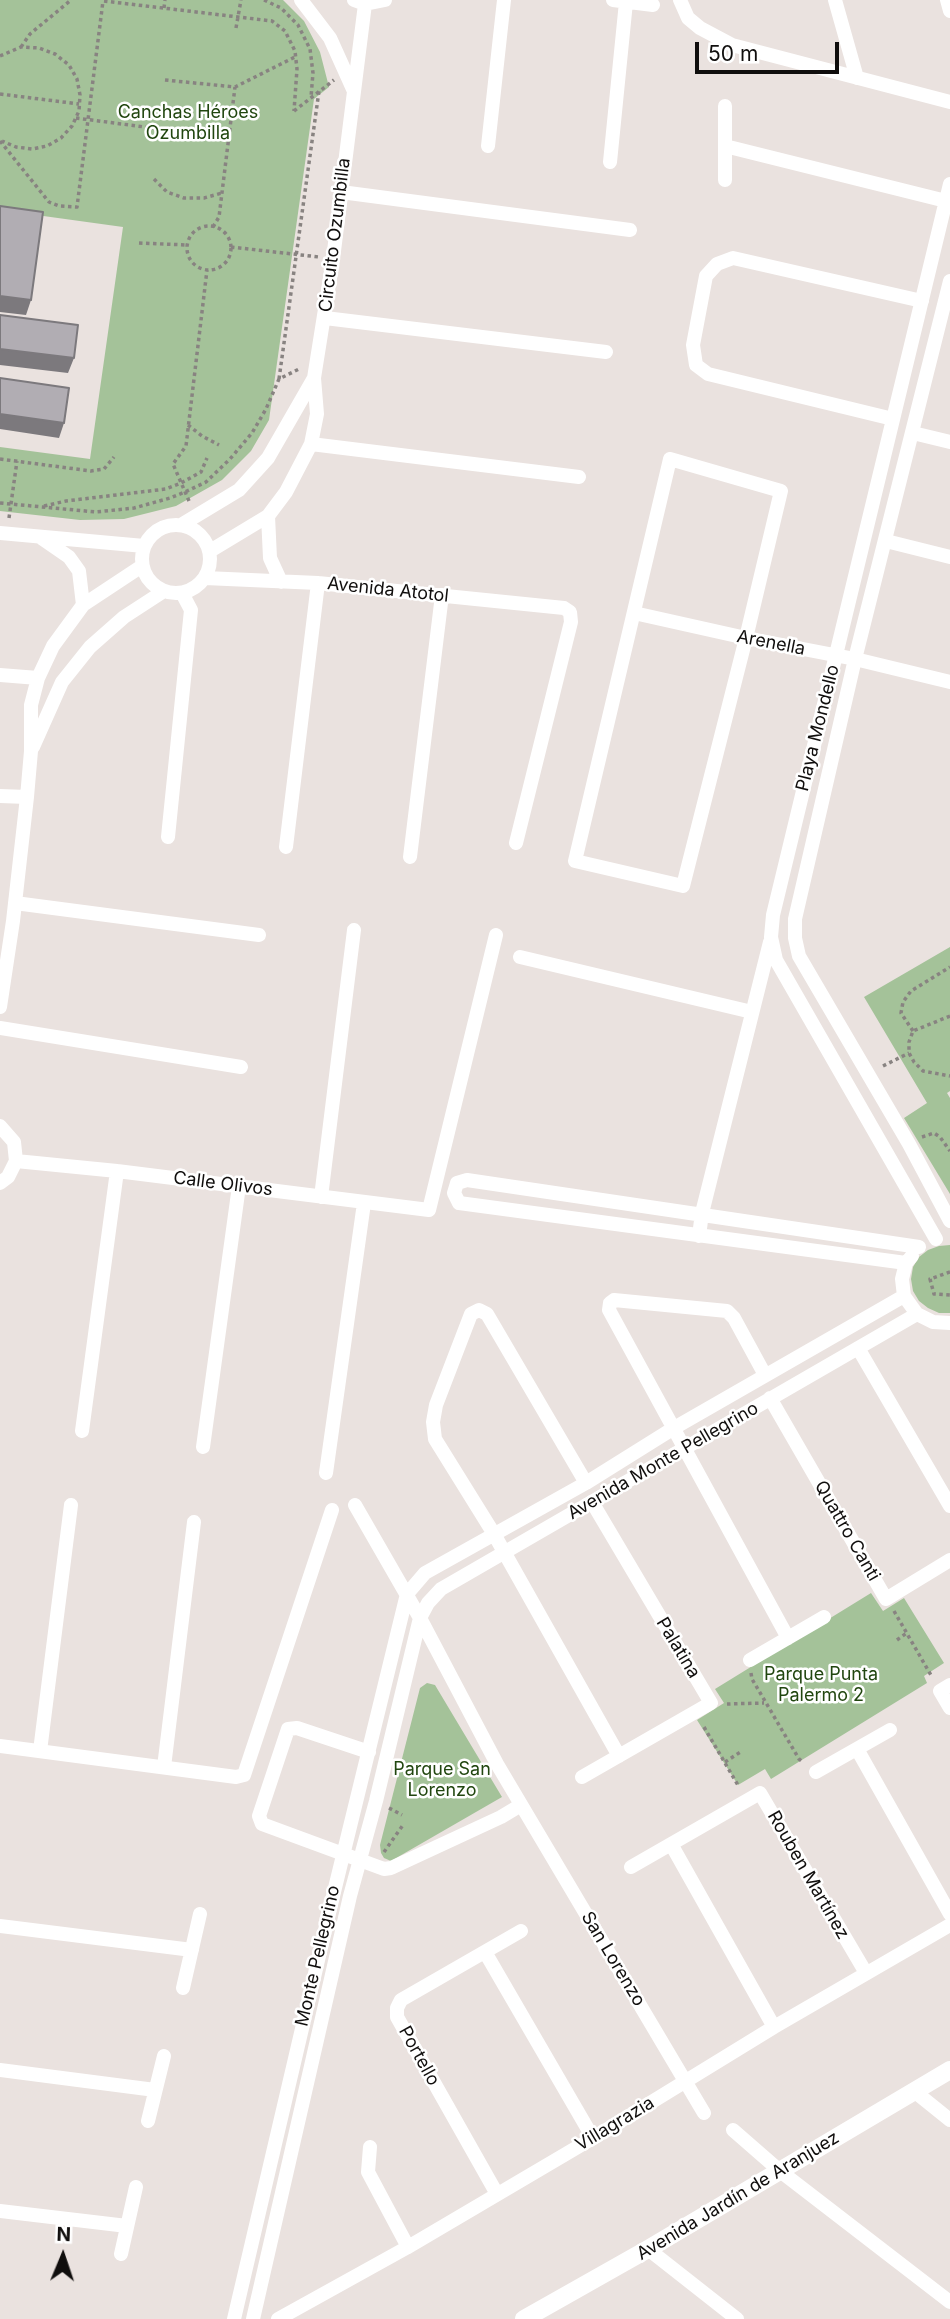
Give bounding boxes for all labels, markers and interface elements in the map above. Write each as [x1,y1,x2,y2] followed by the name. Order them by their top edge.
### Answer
[698,28,842,72] scale bar
[708,41,758,66] text: 50 m
[118,102,258,144] park label: Canchas Héroes Ozumbilla
[315,157,355,313] street label: Circuito Ozumbilla
[326,573,450,607] street label: Avenida Atotol
[735,626,807,660] street label: Arenella
[792,663,844,793] street label: Playa Mondello
[172,1167,274,1201] street label: Calle Olivos
[564,1397,762,1525] street label: Avenida Monte Pellegrino
[810,1477,884,1585] street label: Quattro Canti
[651,1614,705,1682] street label: Palatina
[764,1664,878,1706] park label: Parque Punta Palermo 2
[393,1759,491,1802] park label: Parque San Lorenzo
[763,1807,853,1943] street label: Rouben Martínez
[291,1883,345,2029] street label: Monte Pellegrino
[576,1908,650,2010] street label: San Lorenzo
[394,2022,444,2090] street label: Portello
[572,2092,658,2156] street label: Villagrazia
[633,2127,843,2265] street label: Avenida Jardín de Aranjuez
[28,2221,98,2291] north arrow
[56,2223,71,2246] text: N

